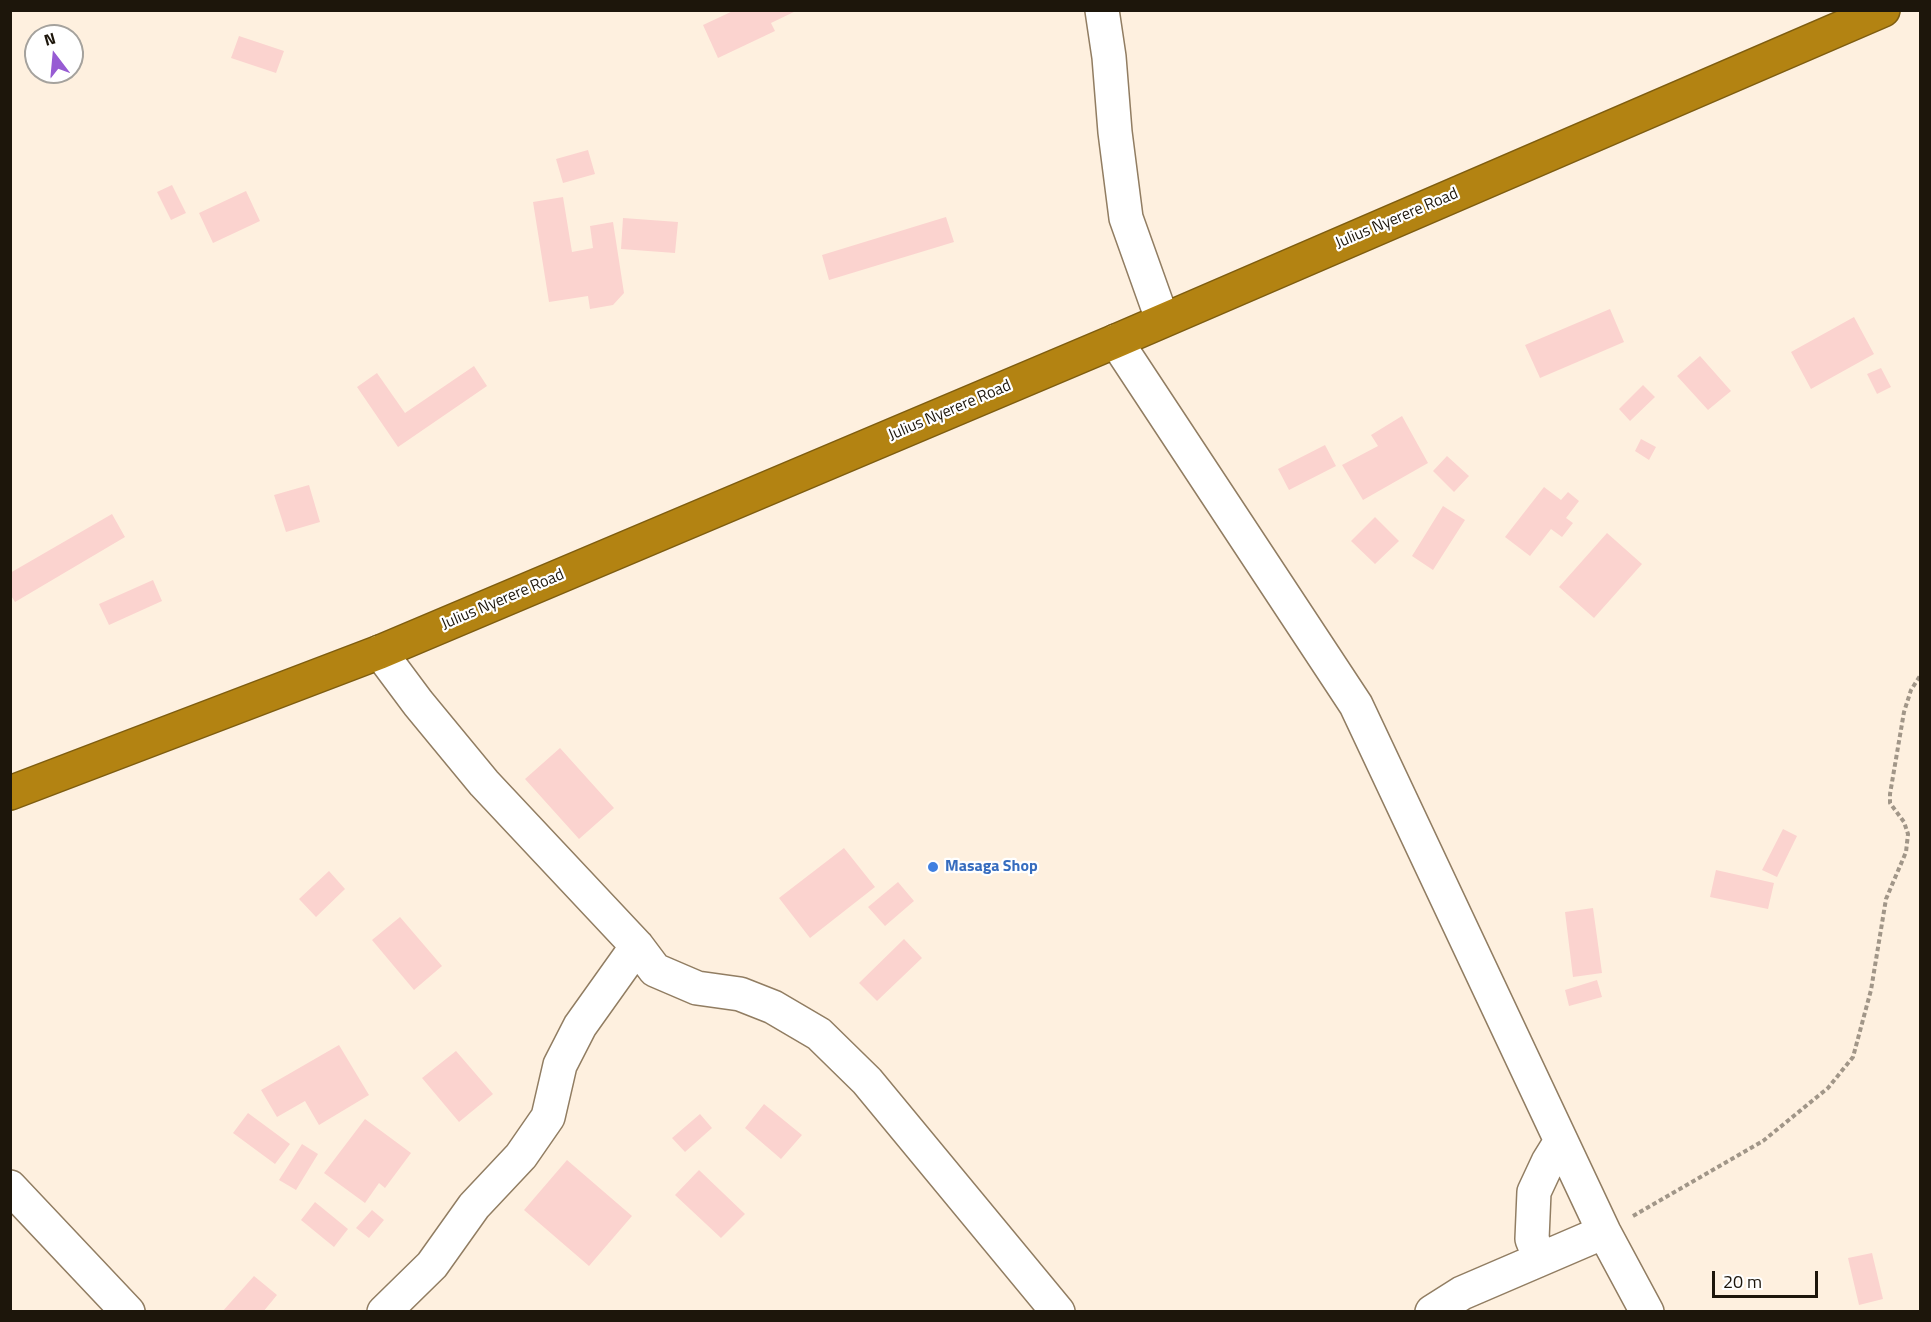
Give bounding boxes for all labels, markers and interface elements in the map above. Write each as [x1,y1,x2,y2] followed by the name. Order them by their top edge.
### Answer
[24,24,84,84] north arrow
[41,26,58,52] text: N
[1333,185,1461,253] street label: Julius Nyerere Road
[886,377,1014,445] street label: Julius Nyerere Road
[439,566,567,634] street label: Julius Nyerere Road
[945,857,1038,877] place label: Masaga Shop
[926,860,940,874] marker: Masaga Shop
[1715,1259,1822,1297] scale bar
[1723,1268,1762,1295] text: 20 m

